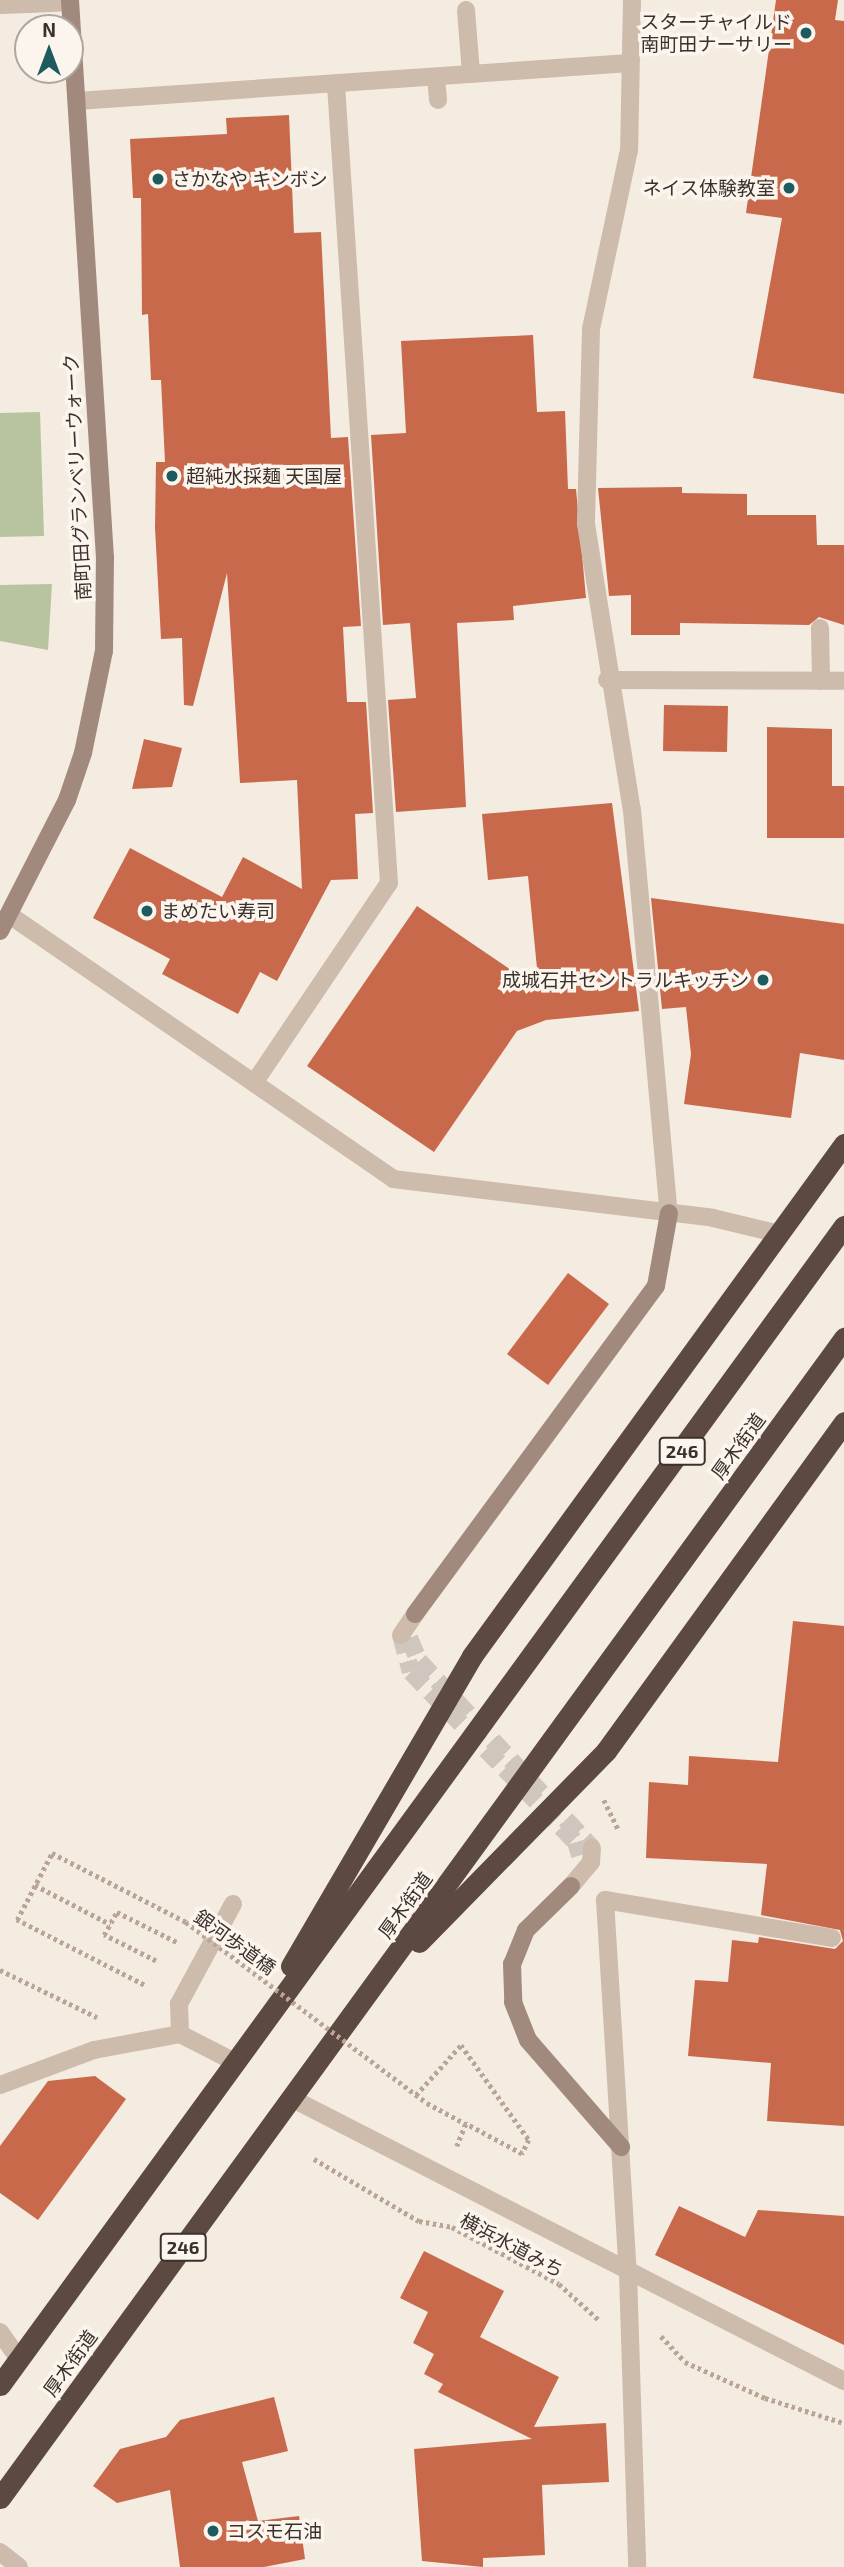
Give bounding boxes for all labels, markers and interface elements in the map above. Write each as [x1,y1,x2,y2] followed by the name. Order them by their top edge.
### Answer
[640,11,792,55] place label: スターチャイルド 南町田ナーサリー
[14,14,84,84] north arrow
[42,18,56,41] text: N
[798,25,814,41] marker: スターチャイルド 南町田ナーサリー
[172,168,328,190] place label: さかなや キンボシ
[150,171,166,187] marker: さかなや キンボシ
[642,177,775,199] place label: ネイス体験教室
[781,180,797,196] marker: ネイス体験教室
[59,353,95,601] street label: 南町田グランベリーウォーク
[186,465,342,487] place label: 超純水採麺 天国屋
[164,468,180,484] marker: 超純水採麺 天国屋
[161,900,275,922] place label: まめたい寿司
[139,903,155,919] marker: まめたい寿司
[502,969,749,991] place label: 成城石井セントラルキッチン
[755,972,771,988] marker: 成城石井セントラルキッチン
[706,1409,770,1483] street label: 厚木街道
[658,1436,706,1466] road number: 246
[373,1868,437,1942] street label: 厚木街道
[190,1905,280,1979] street label: 銀河歩道橋
[456,2208,568,2282] street label: 横浜水道みち
[158,2232,208,2262] road number: 246
[38,2326,102,2400] street label: 厚木街道
[227,2520,322,2542] place label: コスモ石油
[205,2523,221,2539] marker: コスモ石油

